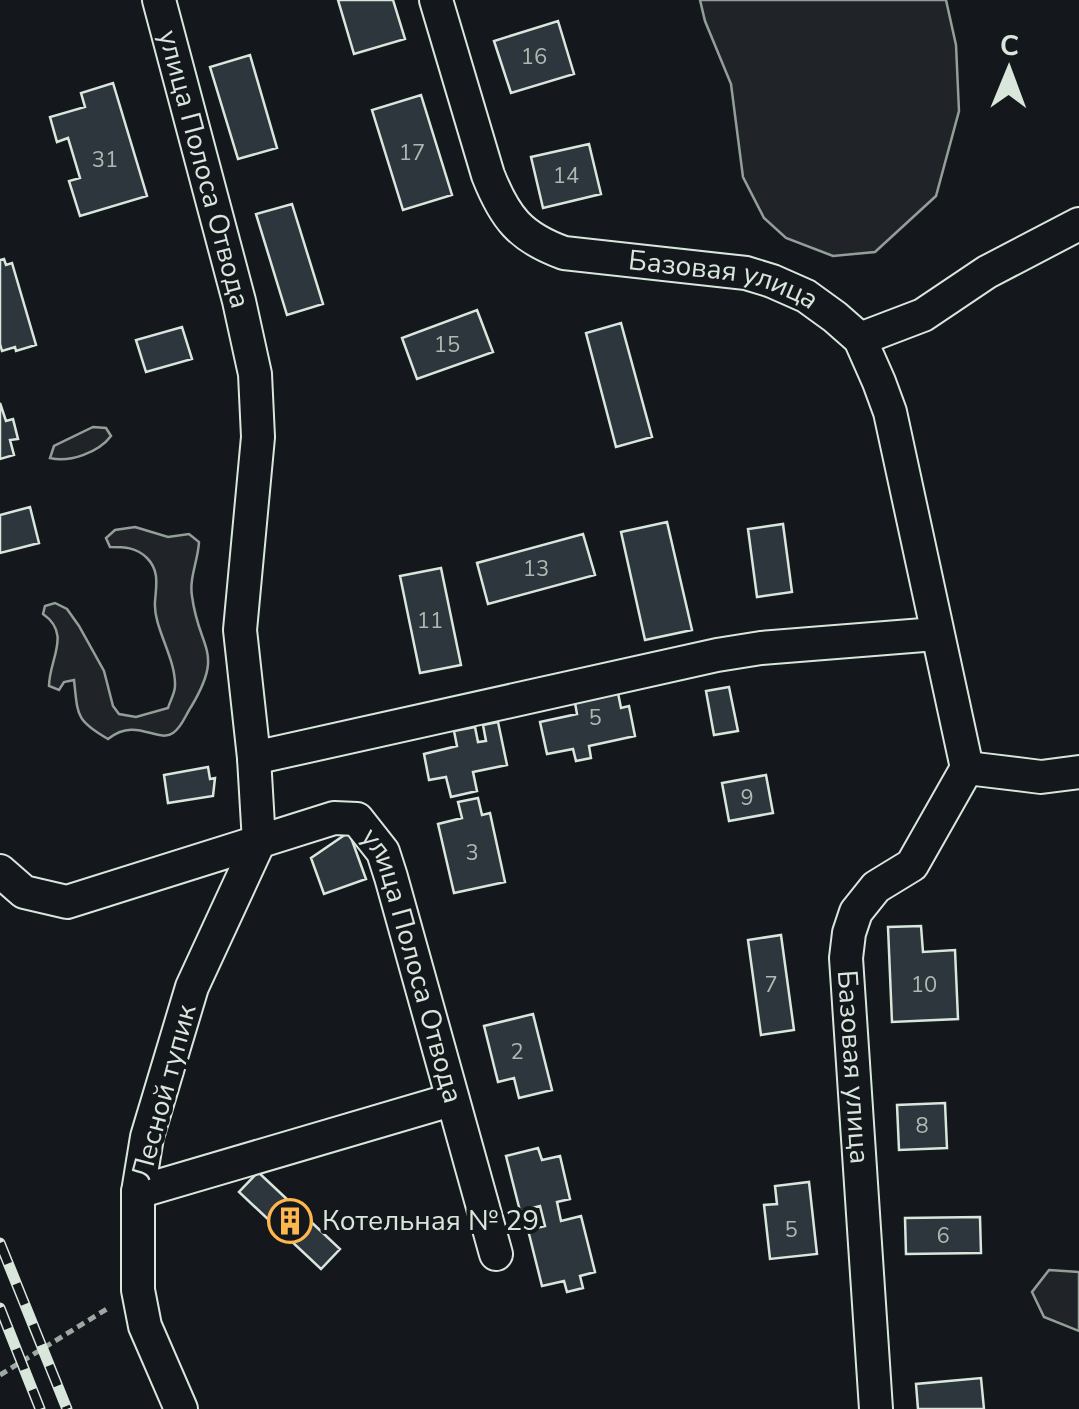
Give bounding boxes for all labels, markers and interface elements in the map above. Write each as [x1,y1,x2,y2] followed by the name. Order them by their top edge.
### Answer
[959,20,1059,120] north arrow
[149,26,259,312] street label: улица Полоса Отвода
[1000,27,1019,65] text: С
[521,42,547,72] house number: 16
[399,138,425,168] house number: 17
[92,145,118,175] house number: 31
[553,161,579,191] house number: 14
[626,241,827,318] street label: Базовая улица
[434,330,460,360] house number: 15
[523,554,549,584] house number: 13
[417,606,443,636] house number: 11
[588,703,602,733] house number: 5
[740,783,754,813] house number: 9
[352,820,472,1107] street label: улица Полоса Отвода
[465,838,479,868] house number: 3
[828,969,879,1165] street label: Базовая улица
[764,970,778,1000] house number: 7
[911,970,937,1000] house number: 10
[122,1000,206,1184] street label: Лесной тупик
[510,1037,524,1067] house number: 2
[915,1111,929,1141] house number: 8
[267,1198,313,1244] building icon: Котельная № 29
[322,1202,539,1240] place label: Котельная № 29
[784,1215,798,1245] house number: 5
[936,1221,950,1251] house number: 6

